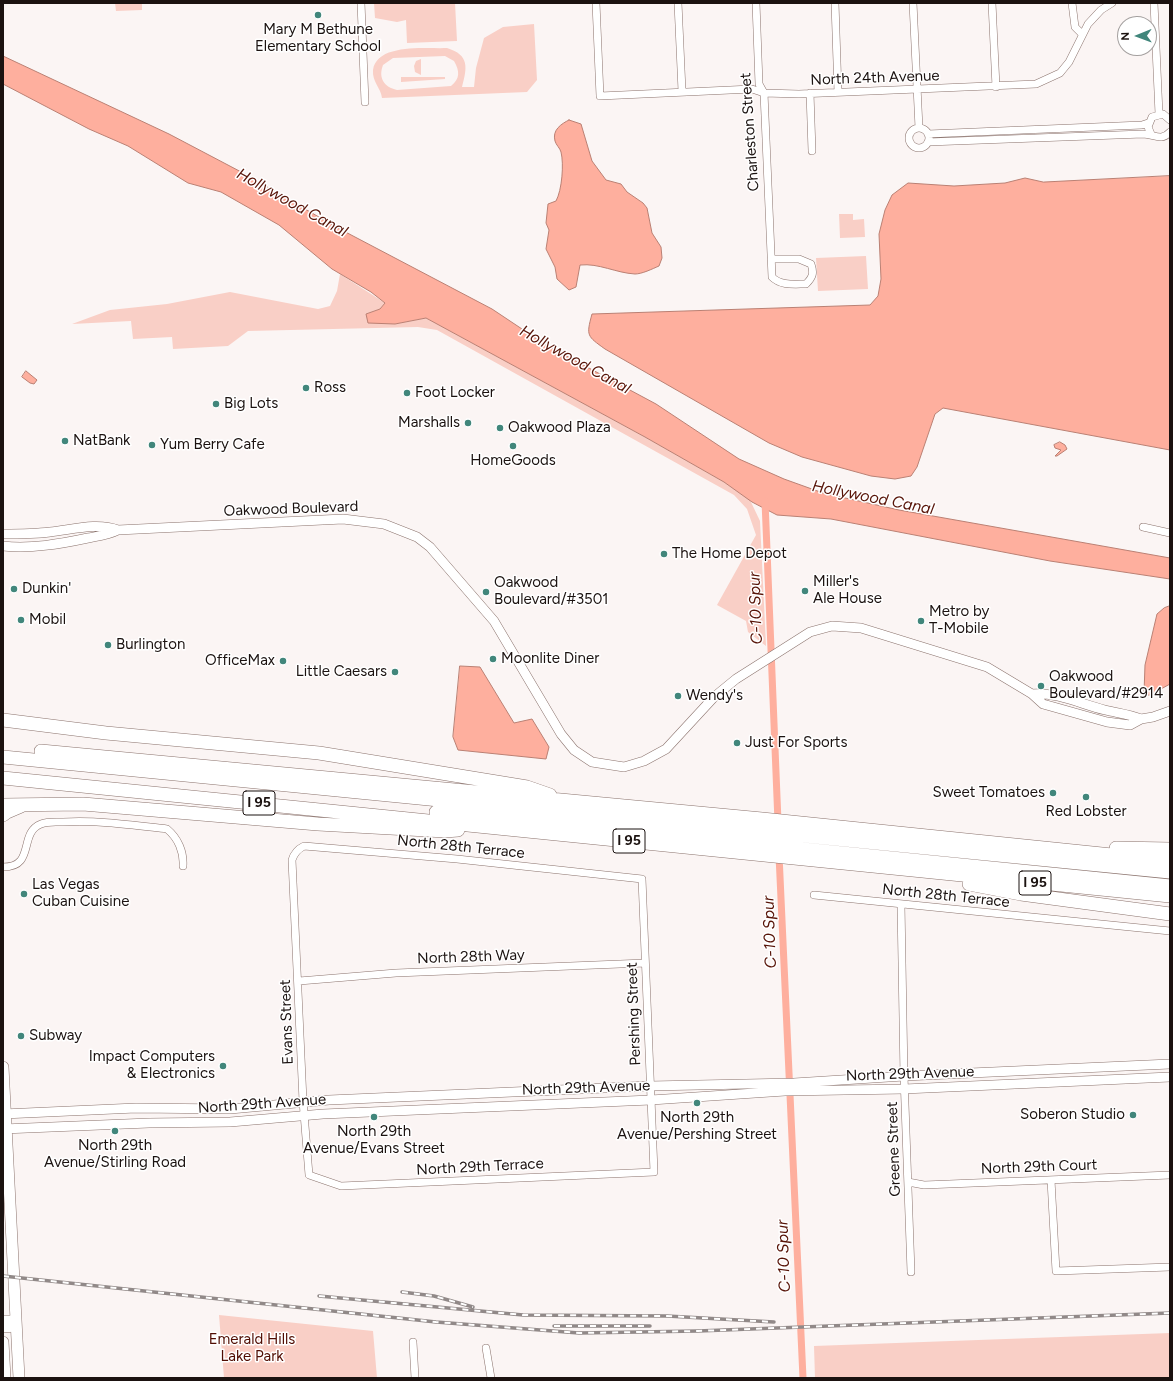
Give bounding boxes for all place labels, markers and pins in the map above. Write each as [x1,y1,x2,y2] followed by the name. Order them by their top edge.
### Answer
[313,10,323,20] marker: Mary M Bethune Elementary School
[255,21,381,56] place label: Mary M Bethune Elementary School
[314,379,346,397] place label: Ross
[301,383,311,393] marker: Ross
[415,384,495,402] place label: Foot Locker
[402,388,412,398] marker: Foot Locker
[224,395,278,413] place label: Big Lots
[211,399,221,409] marker: Big Lots
[398,414,460,432] place label: Marshalls
[463,418,473,428] marker: Marshalls
[508,419,611,437] place label: Oakwood Plaza
[495,423,505,433] marker: Oakwood Plaza
[73,432,130,450] place label: NatBank
[60,436,70,446] marker: NatBank
[160,436,265,454] place label: Yum Berry Cafe
[147,440,157,450] marker: Yum Berry Cafe
[508,441,518,451] marker: HomeGoods
[470,452,556,470] place label: HomeGoods
[672,545,787,563] place label: The Home Depot
[659,549,669,559] marker: The Home Depot
[813,573,882,608] place label: Miller's Ale House
[494,574,609,609] place label: Oakwood Boulevard/#3501
[22,580,71,598] place label: Dunkin'
[9,584,19,594] marker: Dunkin'
[800,586,810,596] marker: Miller's Ale House
[481,587,491,597] marker: Oakwood Boulevard/#3501
[929,603,990,638] place label: Metro by T-Mobile
[29,611,66,629] place label: Mobil
[16,615,26,625] marker: Mobil
[916,616,926,626] marker: Metro by T-Mobile
[116,636,185,654] place label: Burlington
[103,640,113,650] marker: Burlington
[501,650,599,668] place label: Moonlite Diner
[205,652,275,670] place label: OfficeMax
[488,654,498,664] marker: Moonlite Diner
[278,656,288,666] marker: OfficeMax
[296,663,387,681] place label: Little Caesars
[390,667,400,677] marker: Little Caesars
[1049,668,1163,703] place label: Oakwood Boulevard/#2914
[1036,681,1046,691] marker: Oakwood Boulevard/#2914
[686,687,743,705] place label: Wendy's
[673,691,683,701] marker: Wendy's
[745,734,847,752] place label: Just For Sports
[732,738,742,748] marker: Just For Sports
[932,784,1045,802] place label: Sweet Tomatoes
[1048,788,1058,798] marker: Sweet Tomatoes
[1081,792,1091,802] marker: Red Lobster
[1045,803,1127,821] place label: Red Lobster
[32,876,129,911] place label: Las Vegas Cuban Cuisine
[19,889,29,899] marker: Las Vegas Cuban Cuisine
[29,1027,82,1045] place label: Subway
[16,1031,26,1041] marker: Subway
[89,1048,215,1083] place label: Impact Computers & Electronics
[218,1061,228,1071] marker: Impact Computers & Electronics
[692,1098,702,1108] marker: North 29th Avenue/Pershing Street
[1020,1106,1125,1124] place label: Soberon Studio
[617,1109,777,1144] place label: North 29th Avenue/Pershing Street
[1128,1110,1138,1120] marker: Soberon Studio
[369,1112,379,1122] marker: North 29th Avenue/Evans Street
[303,1123,445,1158] place label: North 29th Avenue/Evans Street
[110,1126,120,1136] marker: North 29th Avenue/Stirling Road
[44,1137,186,1172] place label: North 29th Avenue/Stirling Road

